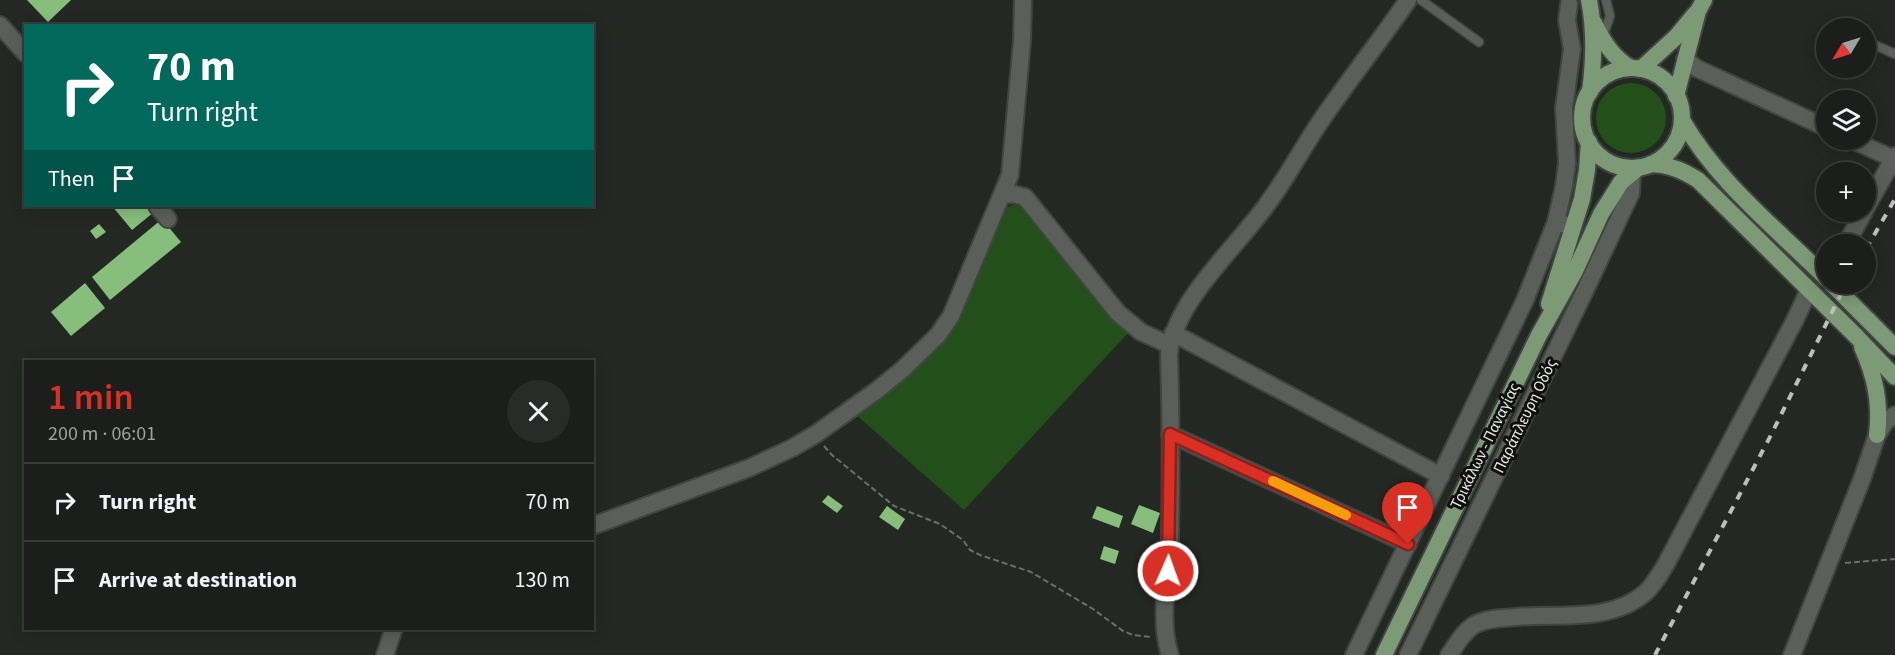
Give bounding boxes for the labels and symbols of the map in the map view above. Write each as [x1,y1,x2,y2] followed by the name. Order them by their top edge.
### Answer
[1816,18,1876,78] north arrow
[1488,355,1562,477] street label: Παράπλευρη Οδός
[1445,379,1525,513] street label: Τρικάλων - Παναγίας
[1382,482,1433,544] pin
[1136,539,1200,603] position arrow

